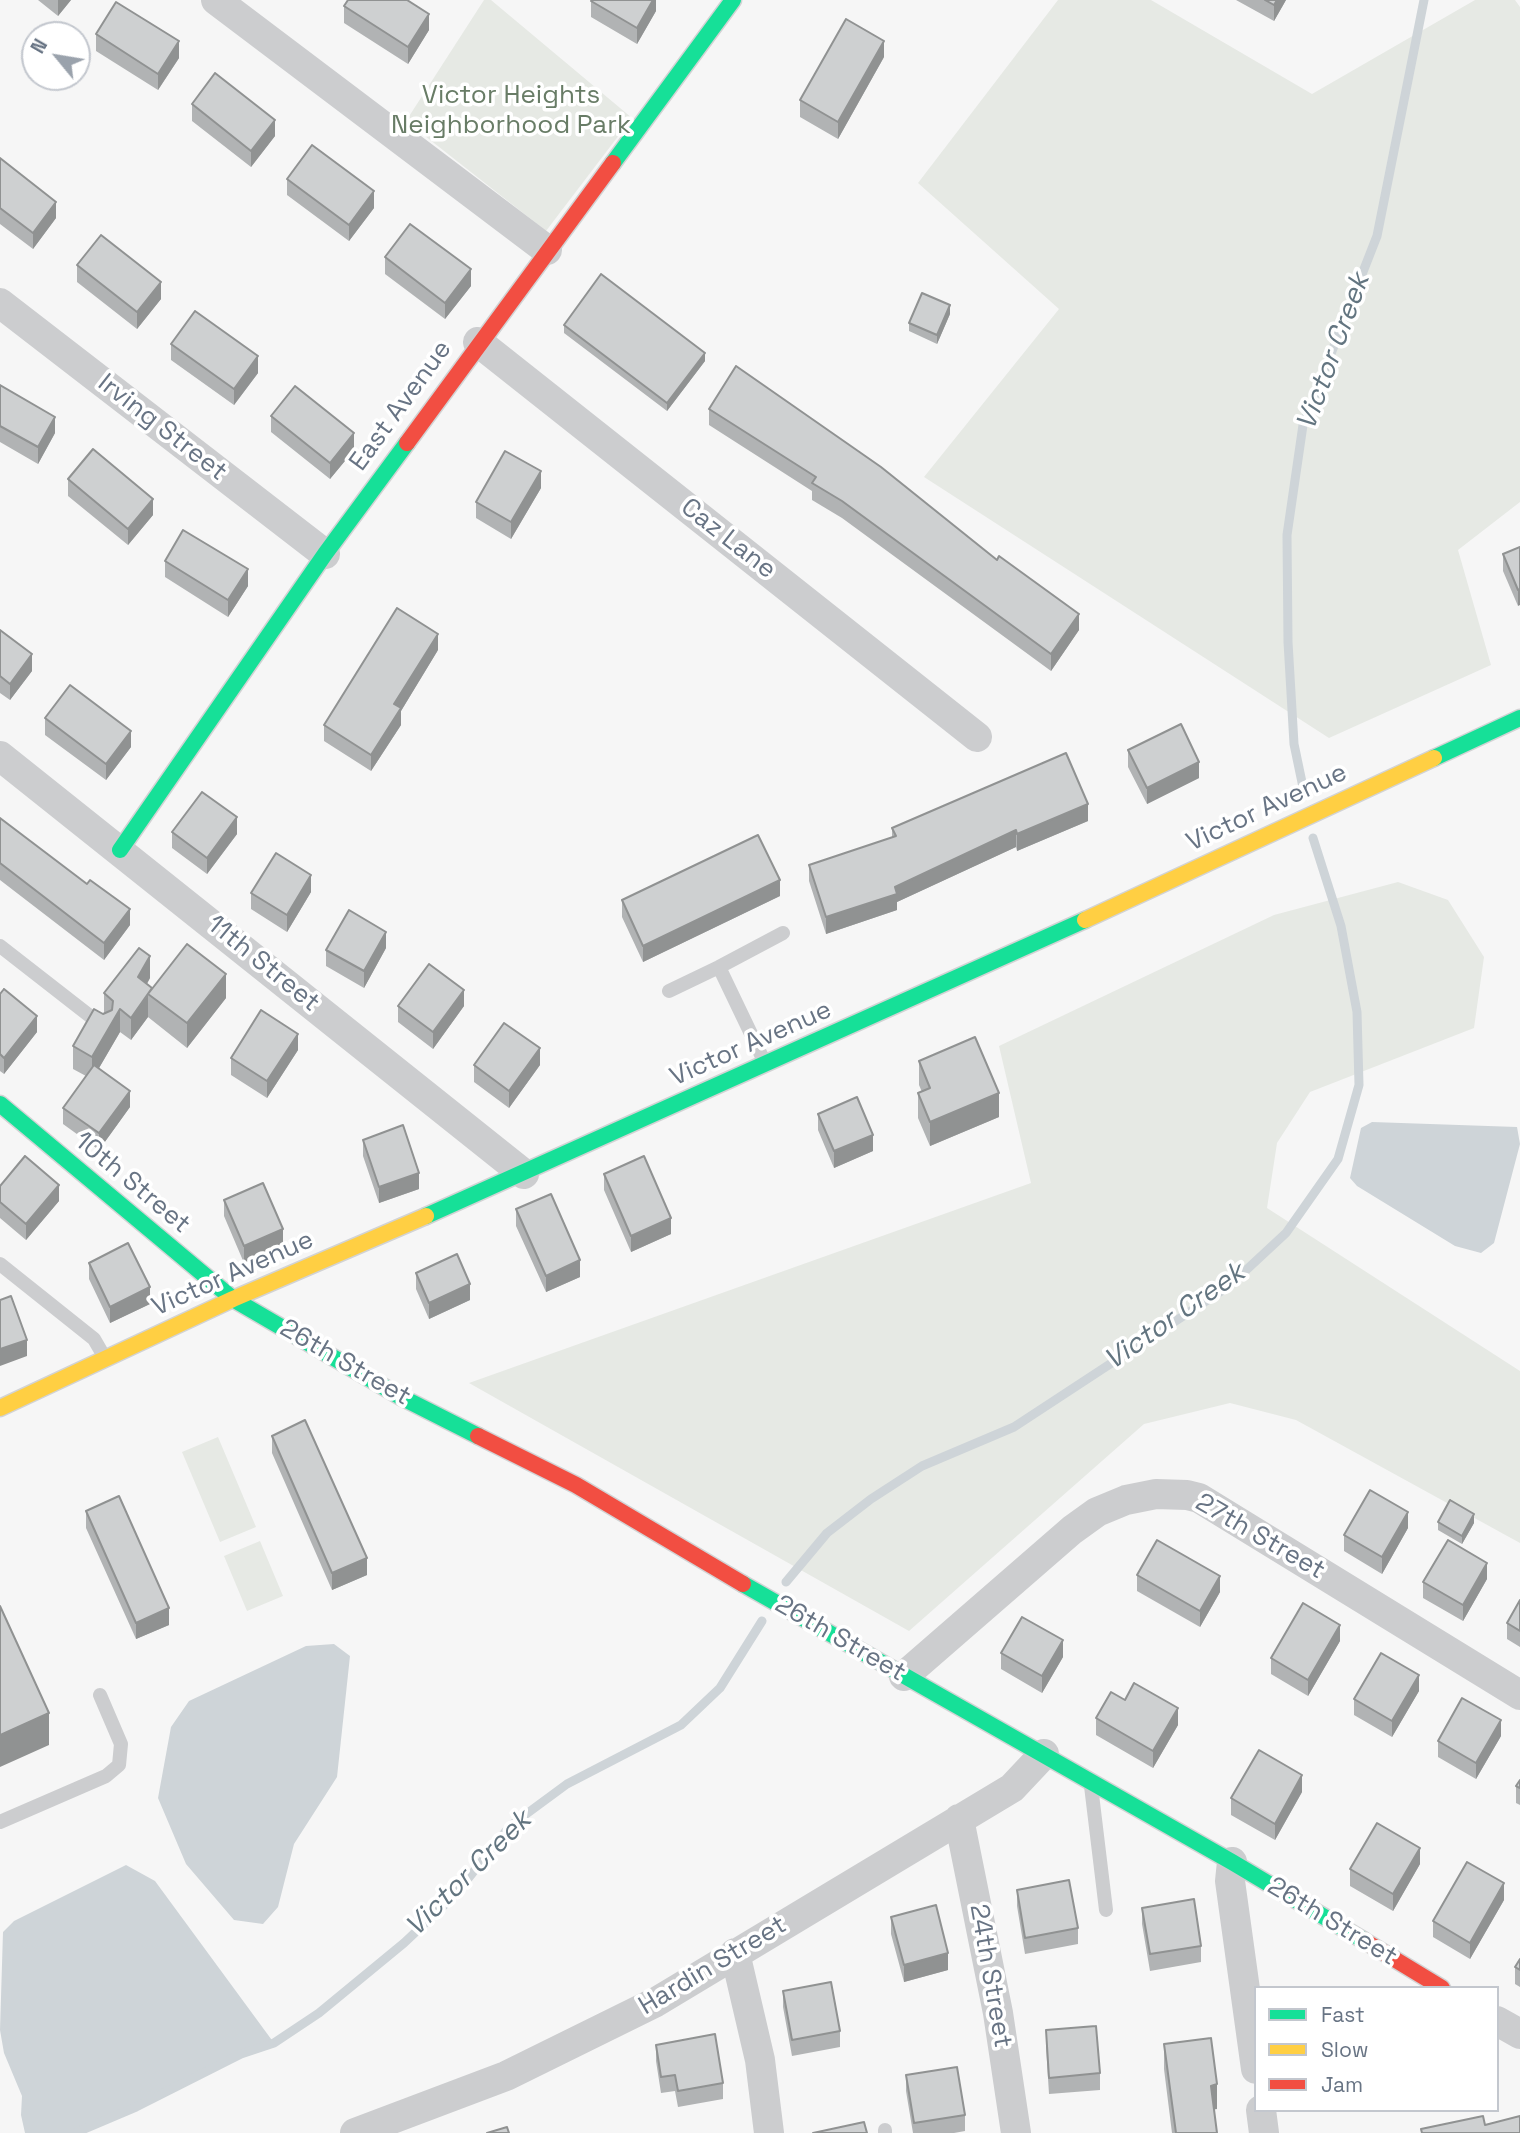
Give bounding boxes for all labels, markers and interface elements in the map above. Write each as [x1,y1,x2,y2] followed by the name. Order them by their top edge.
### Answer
[21,21,91,91] north arrow
[25,34,53,58] text: N
[391,80,631,142] park label: Victor Heights Neighborhood Park
[1290,269,1378,435] water label: Victor Creek
[343,335,459,477] street label: East Avenue
[91,368,233,488] street label: Irving Street
[674,492,782,586] street label: Caz Lane
[1182,757,1352,859] street label: Victor Avenue
[200,909,326,1019] street label: 11th Street
[665,994,837,1094] street label: Victor Avenue
[68,1126,196,1240] street label: 10th Street
[147,1224,319,1324] street label: Victor Avenue
[1098,1256,1252,1378] water label: Victor Creek
[274,1313,416,1413] street label: 26th Street
[1190,1487,1330,1587] street label: 27th Street
[769,1589,911,1689] street label: 26th Street
[399,1804,539,1944] water label: Victor Creek
[1262,1871,1402,1973] street label: 26th Street
[962,1902,1018,2050] street label: 24th Street
[634,1910,792,2022] street label: Hardin Street
[1254,1986,1499,2112] legend
[1321,2001,1365,2028] text: Fast
[1321,2036,1369,2063] text: Slow
[1321,2071,1363,2098] text: Jam

